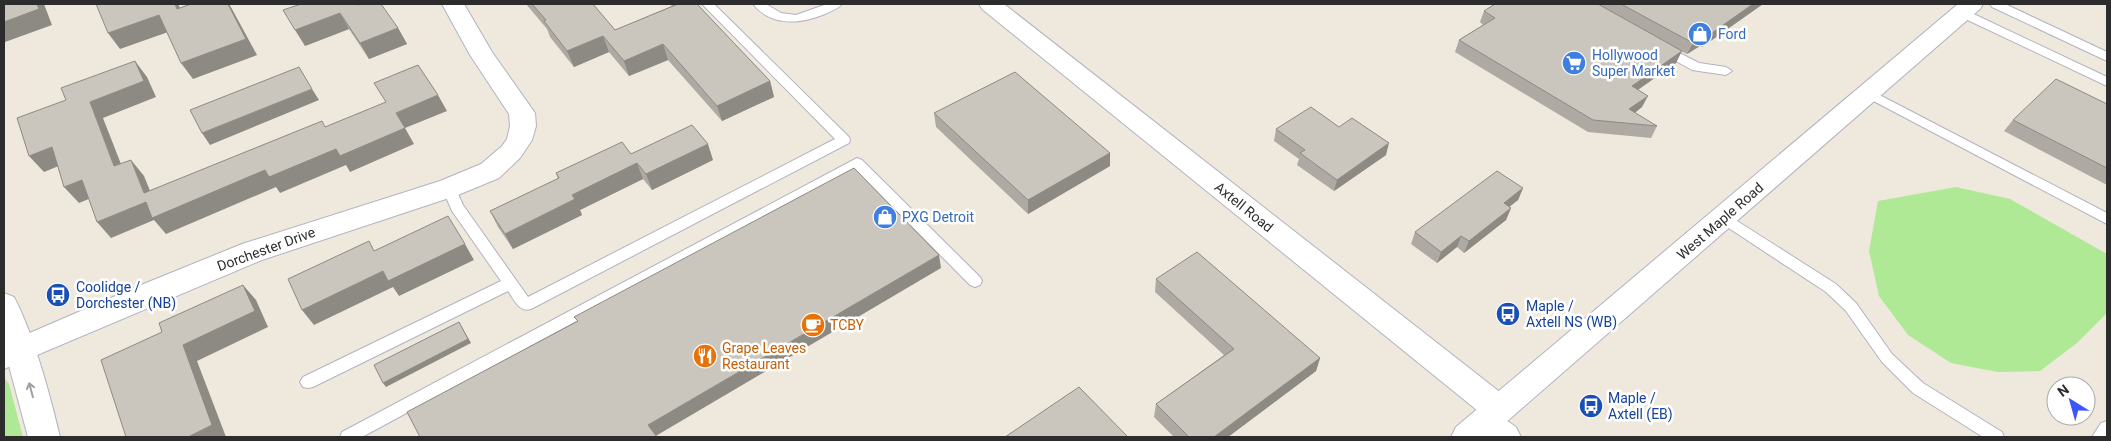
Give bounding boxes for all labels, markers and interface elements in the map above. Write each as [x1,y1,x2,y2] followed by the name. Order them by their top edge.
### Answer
[1687,21,1713,47] shop icon: Ford
[1718,26,1746,42] place label: Ford
[1592,47,1675,79] place label: Hollywood Super Market
[1561,50,1587,76] supermarket icon: Hollywood Super Market
[1212,179,1276,235] street label: Axtell Road
[1674,179,1766,263] street label: West Maple Road
[872,204,898,230] shop icon: PXG Detroit
[902,209,974,225] place label: PXG Detroit
[215,224,317,274] street label: Dorchester Drive
[76,279,176,312] place label: Coolidge / Dorchester (NB)
[45,282,71,308] bus stop icon: Coolidge / Dorchester (NB)
[1526,298,1617,331] place label: Maple / Axtell NS (WB)
[1495,301,1521,327] bus stop icon: Maple / Axtell NS (WB)
[800,312,826,338] cafe icon: TCBY
[830,317,865,333] place label: TCBY
[722,340,806,372] place label: Grape Leaves Restaurant
[692,343,718,369] restaurant icon: Grape Leaves Restaurant
[2046,376,2096,426] north arrow
[2054,381,2072,400] text: N
[26,383,36,399] one-way arrow
[1608,390,1673,423] place label: Maple / Axtell (EB)
[1578,393,1604,419] bus stop icon: Maple / Axtell (EB)

